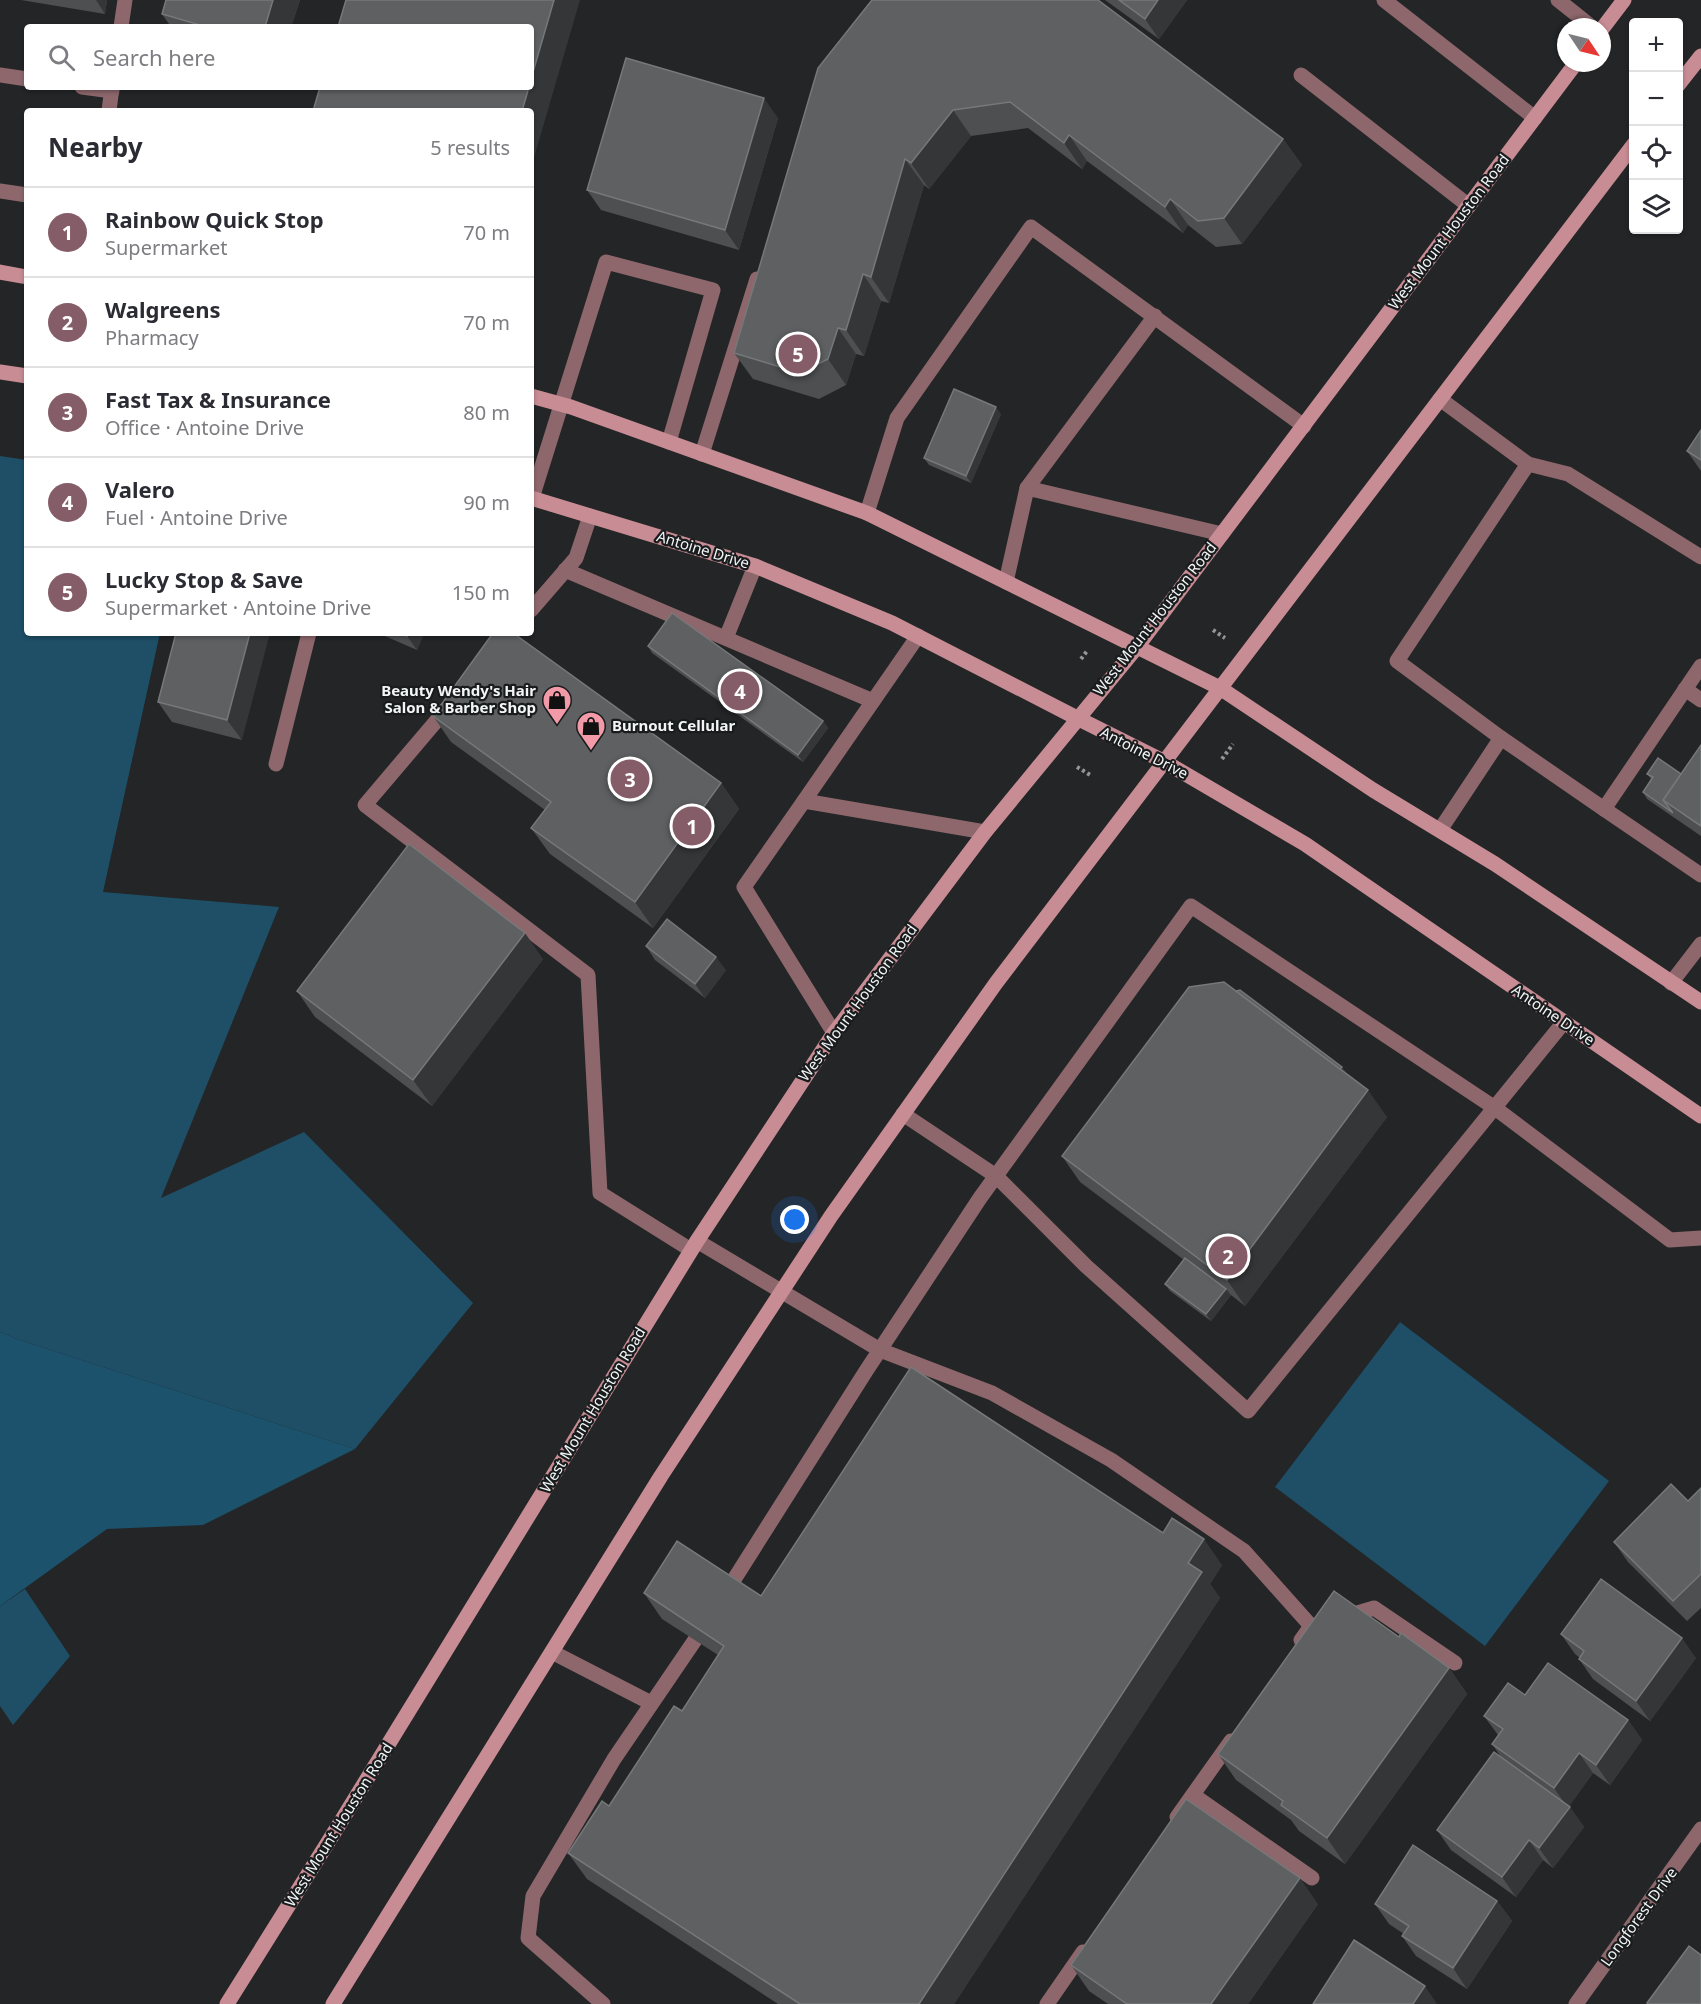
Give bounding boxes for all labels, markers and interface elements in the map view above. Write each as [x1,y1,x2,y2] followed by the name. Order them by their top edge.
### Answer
[1557,18,1611,72] north arrow
[1629,18,1683,234] map controls
[1629,18,1683,72] button: +
[24,24,534,90] search box
[45,41,78,74] icon: search
[93,42,215,72] text: Search here
[1629,72,1683,126] button: −
[1629,126,1683,180] button: locate
[48,129,143,165] text: Nearby
[430,134,510,161] text: 5 results
[1383,150,1513,313] street label: West Mount Houston Road
[1629,180,1683,234] button: layers
[105,204,324,234] text: Rainbow Quick Stop
[62,219,73,246] text: 1
[463,219,510,246] text: 70 m
[105,234,228,261] text: Supermarket
[105,294,220,324] text: Walgreens
[62,309,73,336] text: 2
[463,309,510,336] text: 70 m
[105,324,199,351] text: Pharmacy
[778,332,818,376] pin: 5
[105,384,331,414] text: Fast Tax & Insurance
[62,399,73,426] text: 3
[463,399,510,426] text: 80 m
[105,414,304,441] text: Office · Antoine Drive
[105,474,175,504] text: Valero
[62,489,73,516] text: 4
[463,489,510,516] text: 90 m
[105,504,288,531] text: Fuel · Antoine Drive
[654,525,752,573] street label: Antoine Drive
[1088,538,1220,699] street label: West Mount Houston Road
[105,564,303,594] text: Lucky Stop & Save
[62,579,73,606] text: 5
[452,579,510,606] text: 150 m
[105,594,371,621] text: Supermarket · Antoine Drive
[720,668,760,714] pin: 4
[381,680,536,717] place label: Beauty Wendy's Hair Salon & Barber Shop
[541,684,573,726] shop icon: Beauty Wendy's Hair Salon & Barber Shop
[575,710,607,752] shop icon: Burnout Cellular
[612,715,735,735] place label: Burnout Cellular
[1097,721,1192,783] street label: Antoine Drive
[610,756,650,802] pin: 3
[672,804,712,848] pin: 1
[793,920,921,1085] street label: West Mount Houston Road
[1508,979,1599,1049] street label: Antoine Drive
[780,1205,809,1234] your location
[1208,1234,1248,1278] pin: 2
[535,1323,650,1496] street label: West Mount Houston Road
[279,1739,397,1910] street label: West Mount Houston Road
[1596,1863,1681,1970] street label: Longforest Drive

